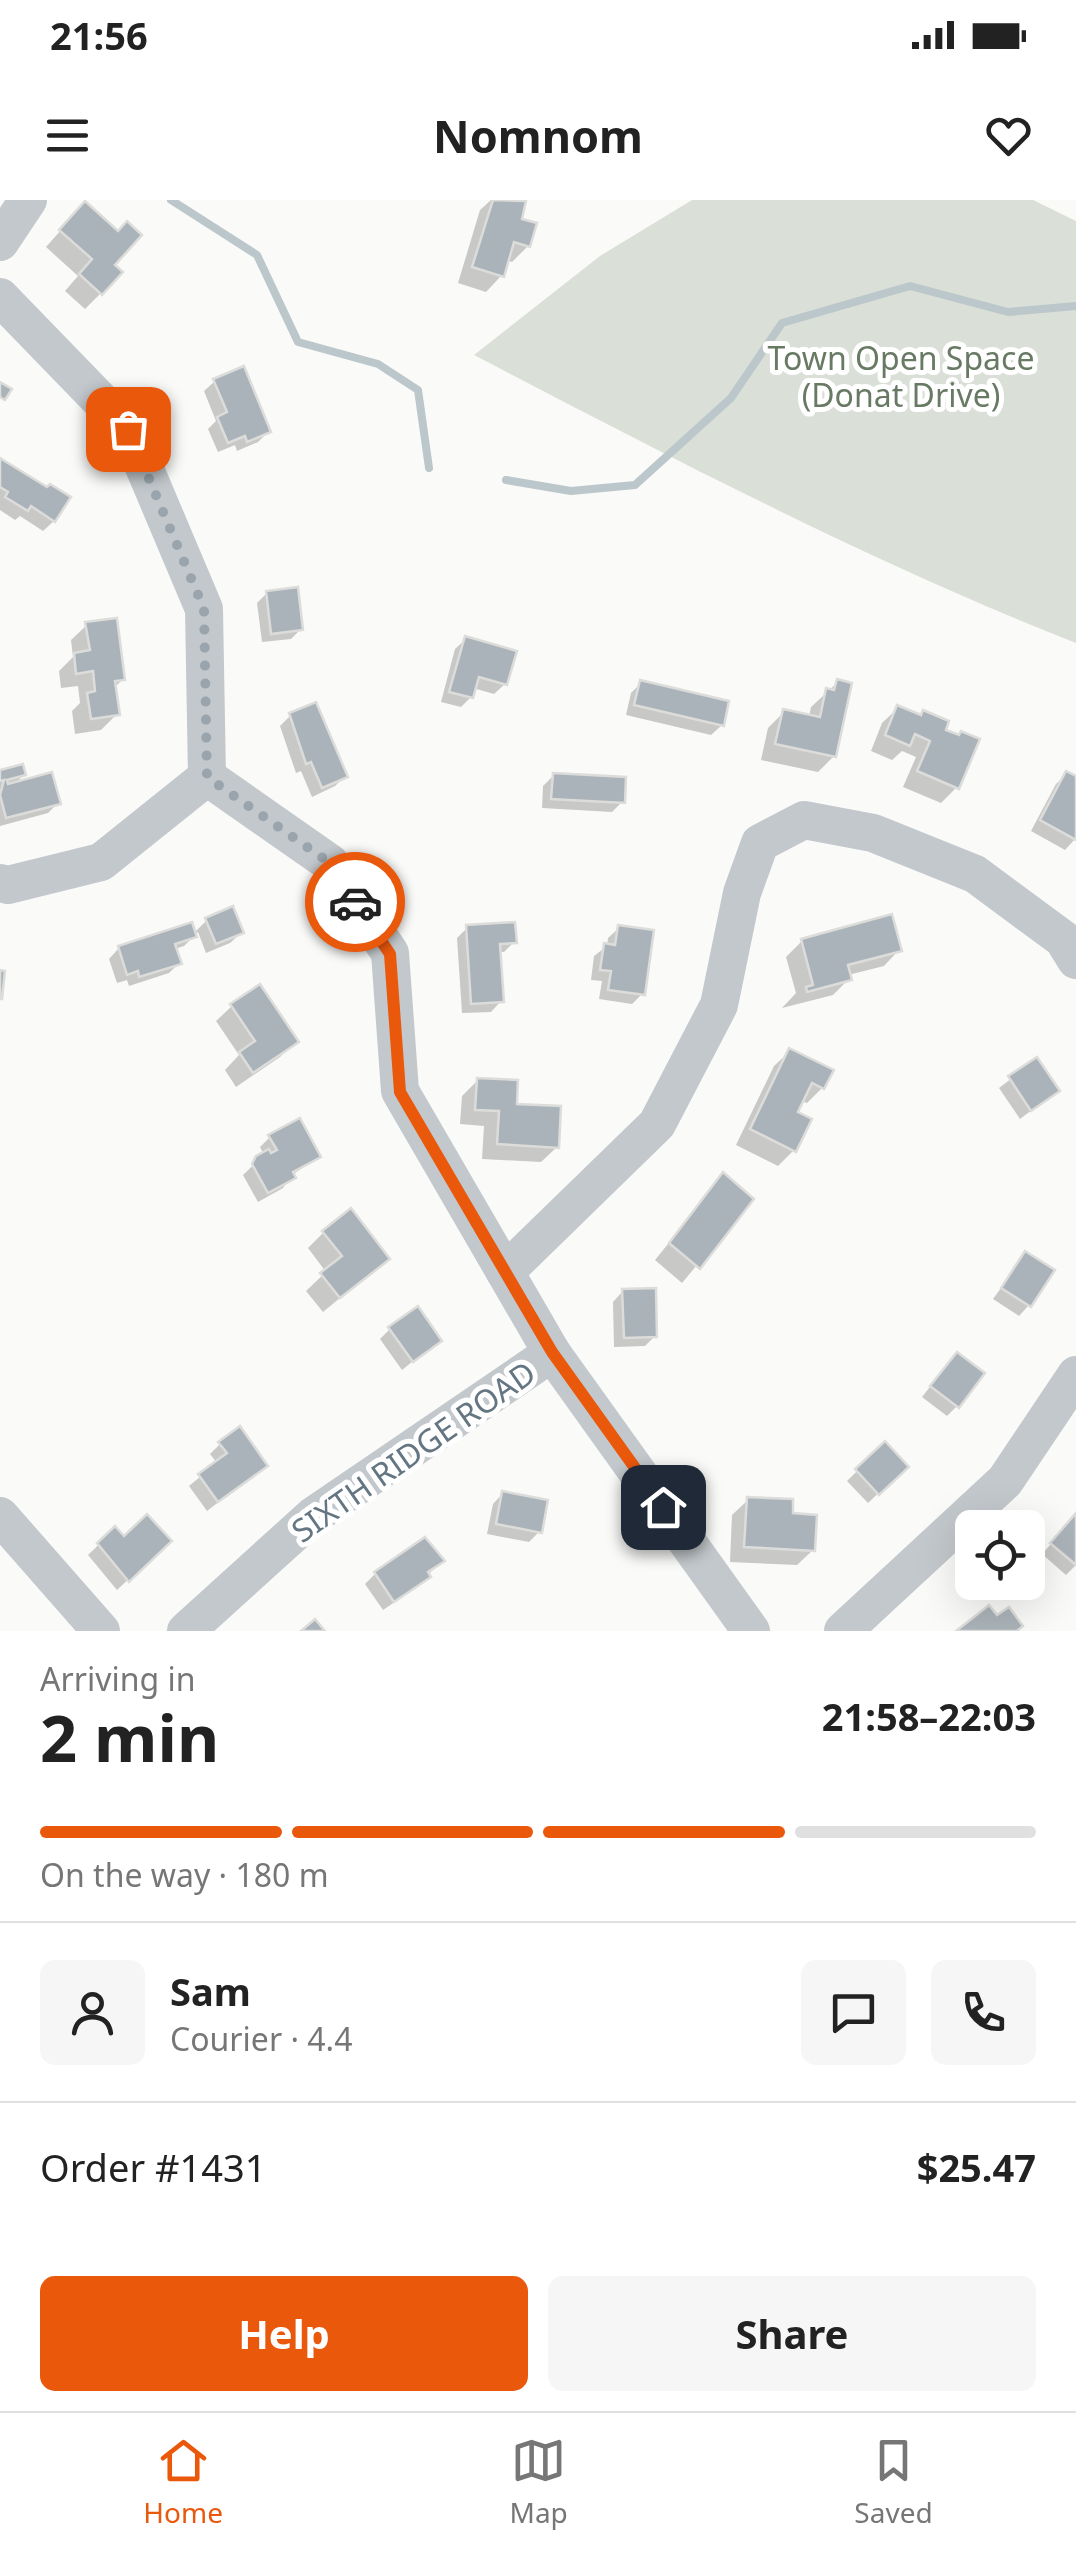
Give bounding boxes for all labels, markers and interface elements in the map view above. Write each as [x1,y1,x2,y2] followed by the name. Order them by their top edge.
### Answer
[50,9,148,61] text: 21:56
[433,105,643,166] text: Nomnom
[40,108,95,163] icon: menu
[981,108,1036,163] icon: heart
[768,336,1034,416] park label: Town Open Space (Donat Drive)
[86,387,171,472] pin
[101,402,156,457] icon: bag
[305,852,405,952] courier
[328,875,383,930] icon: car
[282,1351,544,1551] street label: SIXTH RIDGE ROAD
[621,1465,706,1550] pin
[636,1480,691,1535] icon: home
[955,1510,1045,1600] map controls
[955,1510,1045,1600] button: locate
[40,1657,195,1700] text: Arriving in
[822,1690,1036,1742] text: 21:58–22:03
[40,1693,219,1781] text: 2 min
[40,1853,329,1896] text: On the way · 180 m
[40,1960,145,2065] button: person
[801,1960,906,2065] button: chat
[931,1960,1036,2065] button: phone
[170,1965,251,2017] text: Sam
[170,2017,353,2060] text: Courier · 4.4
[40,2141,266,2193] text: Order #1431
[917,2141,1036,2193] text: $25.47
[40,2276,528,2391] button: Help
[548,2276,1036,2391] button: Share
[143,2433,223,2531] tab: Home
[509,2433,568,2531] tab: Map
[854,2433,933,2531] tab: Saved

